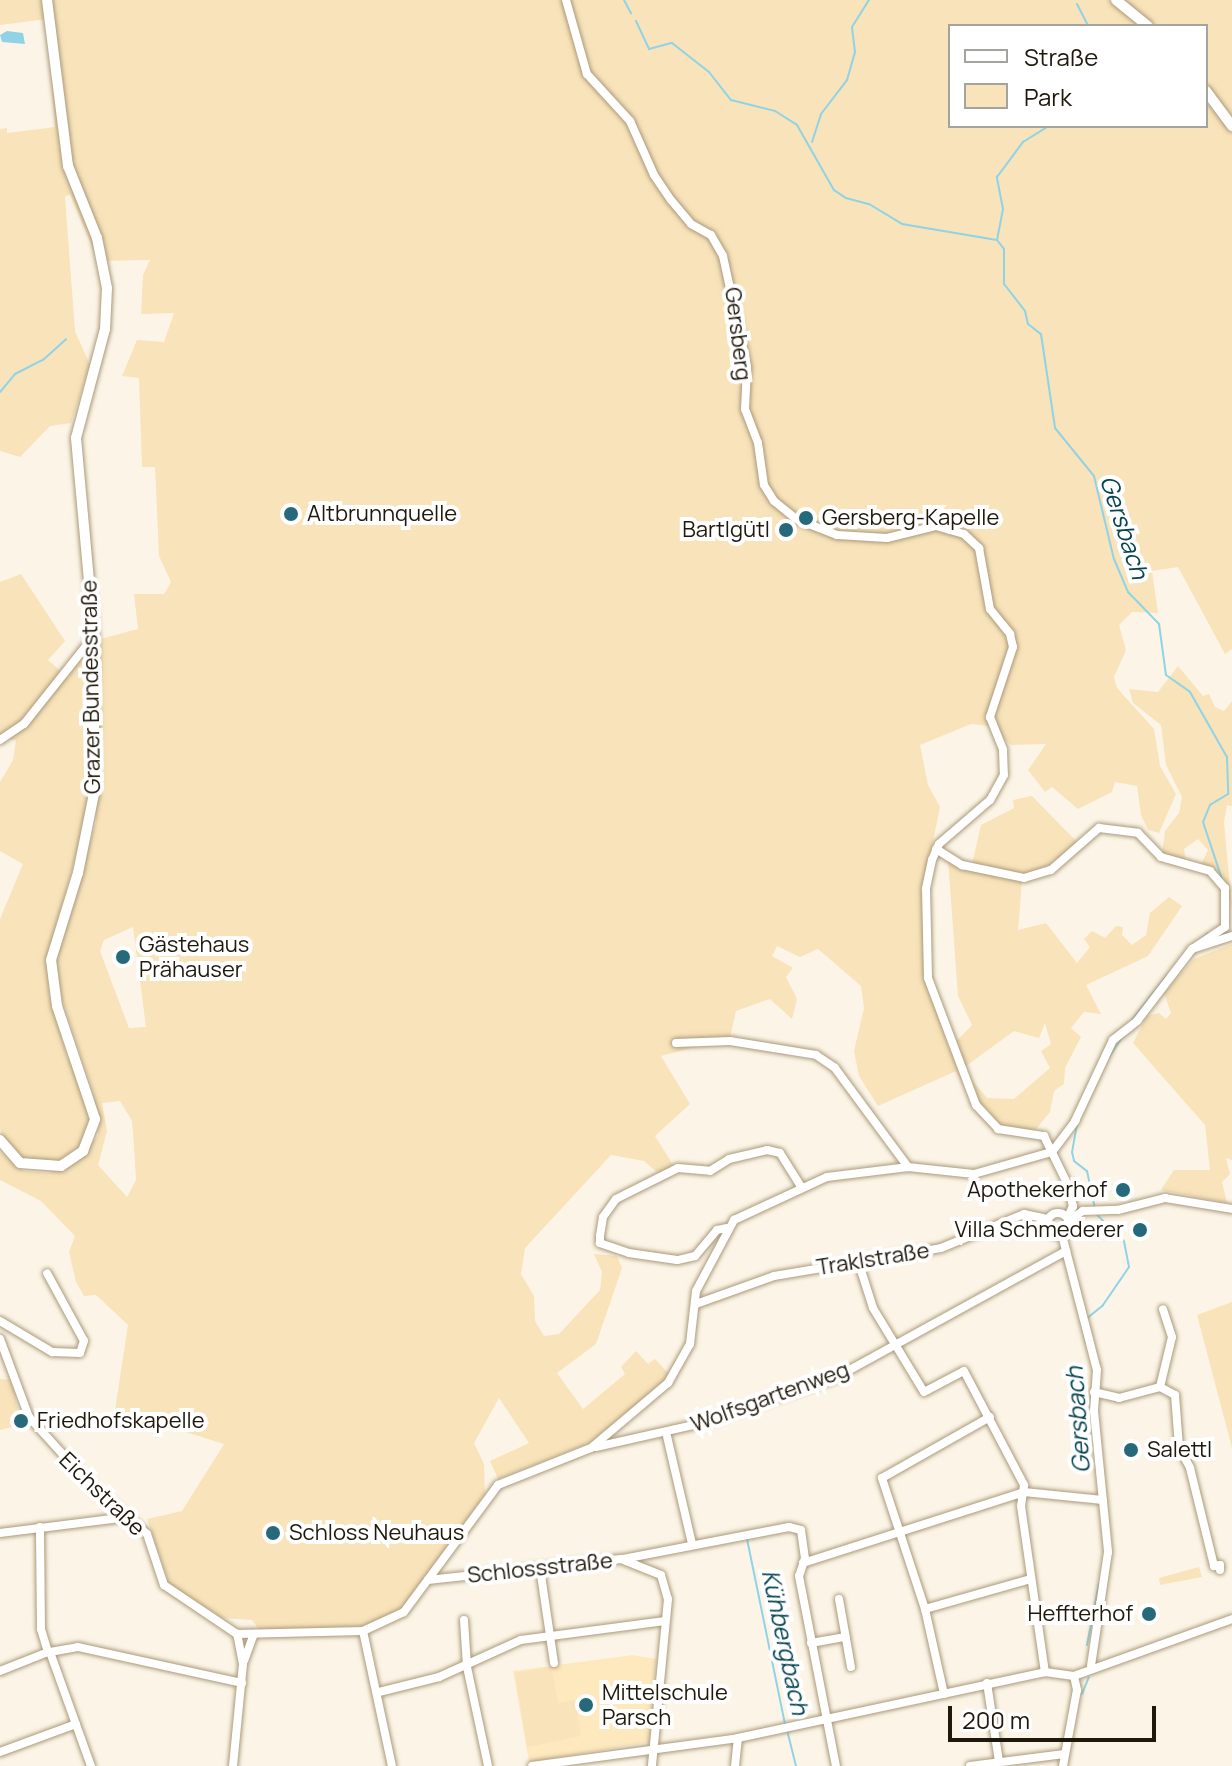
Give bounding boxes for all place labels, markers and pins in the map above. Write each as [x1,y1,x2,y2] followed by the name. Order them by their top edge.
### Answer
[307,501,457,527] place label: Altbrunnquelle
[282,505,300,523] marker: Altbrunnquelle
[822,505,999,531] place label: Gersberg-Kapelle
[797,509,815,527] marker: Gersberg-Kapelle
[682,517,770,543] place label: Bartlgütl
[777,521,795,539] marker: Bartlgütl
[139,931,249,982] place label: Gästehaus Prähauser
[114,948,132,966] marker: Gästehaus Prähauser
[967,1177,1107,1203] place label: Apothekerhof
[1114,1181,1132,1199] marker: Apothekerhof
[954,1217,1124,1243] place label: Villa Schmederer
[1131,1221,1149,1239] marker: Villa Schmederer
[37,1408,205,1434] place label: Friedhofskapelle
[12,1412,30,1430] marker: Friedhofskapelle
[1147,1437,1212,1463] place label: Salettl
[1122,1441,1140,1459] marker: Salettl
[289,1520,464,1546] place label: Schloss Neuhaus
[264,1524,282,1542] marker: Schloss Neuhaus
[1027,1601,1133,1627] place label: Heffterhof
[1140,1605,1158,1623] marker: Heffterhof
[602,1679,728,1730] place label: Mittelschule Parsch
[577,1696,595,1714] marker: Mittelschule Parsch

